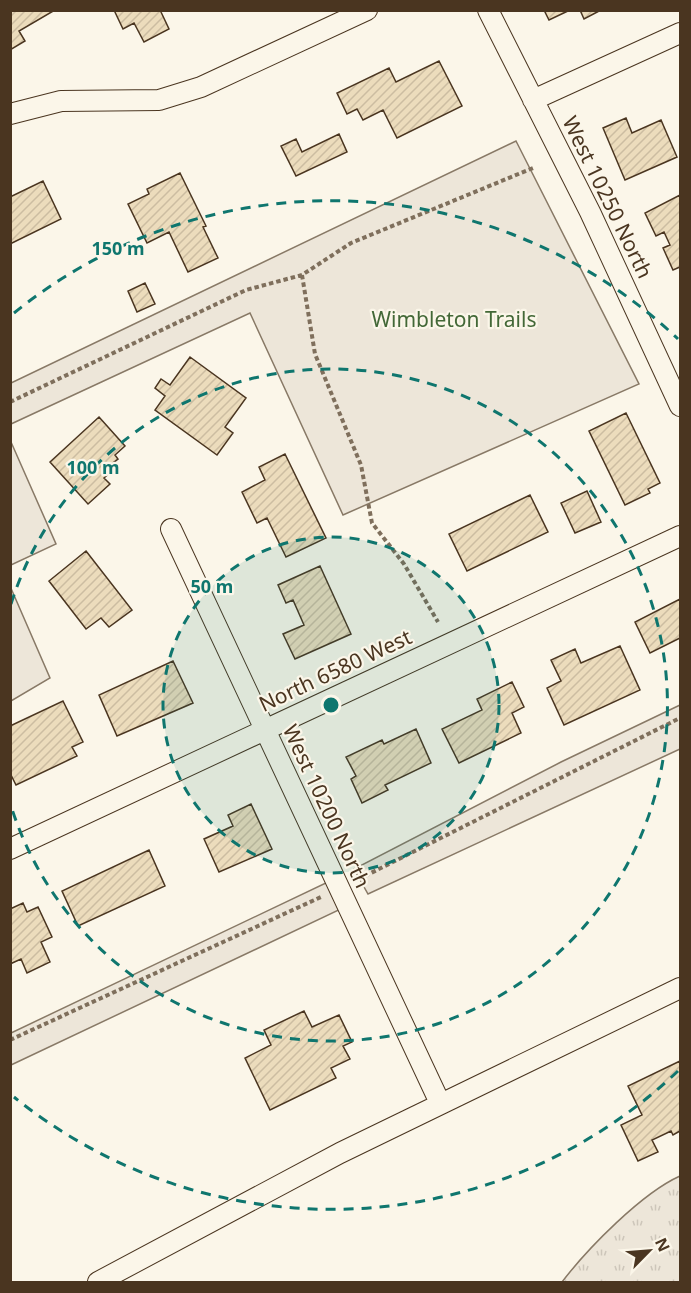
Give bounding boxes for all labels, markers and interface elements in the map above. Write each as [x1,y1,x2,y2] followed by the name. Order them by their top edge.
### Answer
[557,111,659,283] street label: West 10250 North
[91,236,145,260] text: 150 m
[371,305,537,333] park label: Wimbleton Trails
[66,455,120,479] text: 100 m
[191,574,233,598] text: 50 m
[254,622,416,718] street label: North 6580 West
[321,695,341,715] centre of rings
[277,720,377,892] street label: West 10200 North
[619,1221,679,1281] north arrow
[650,1234,675,1255] text: N

